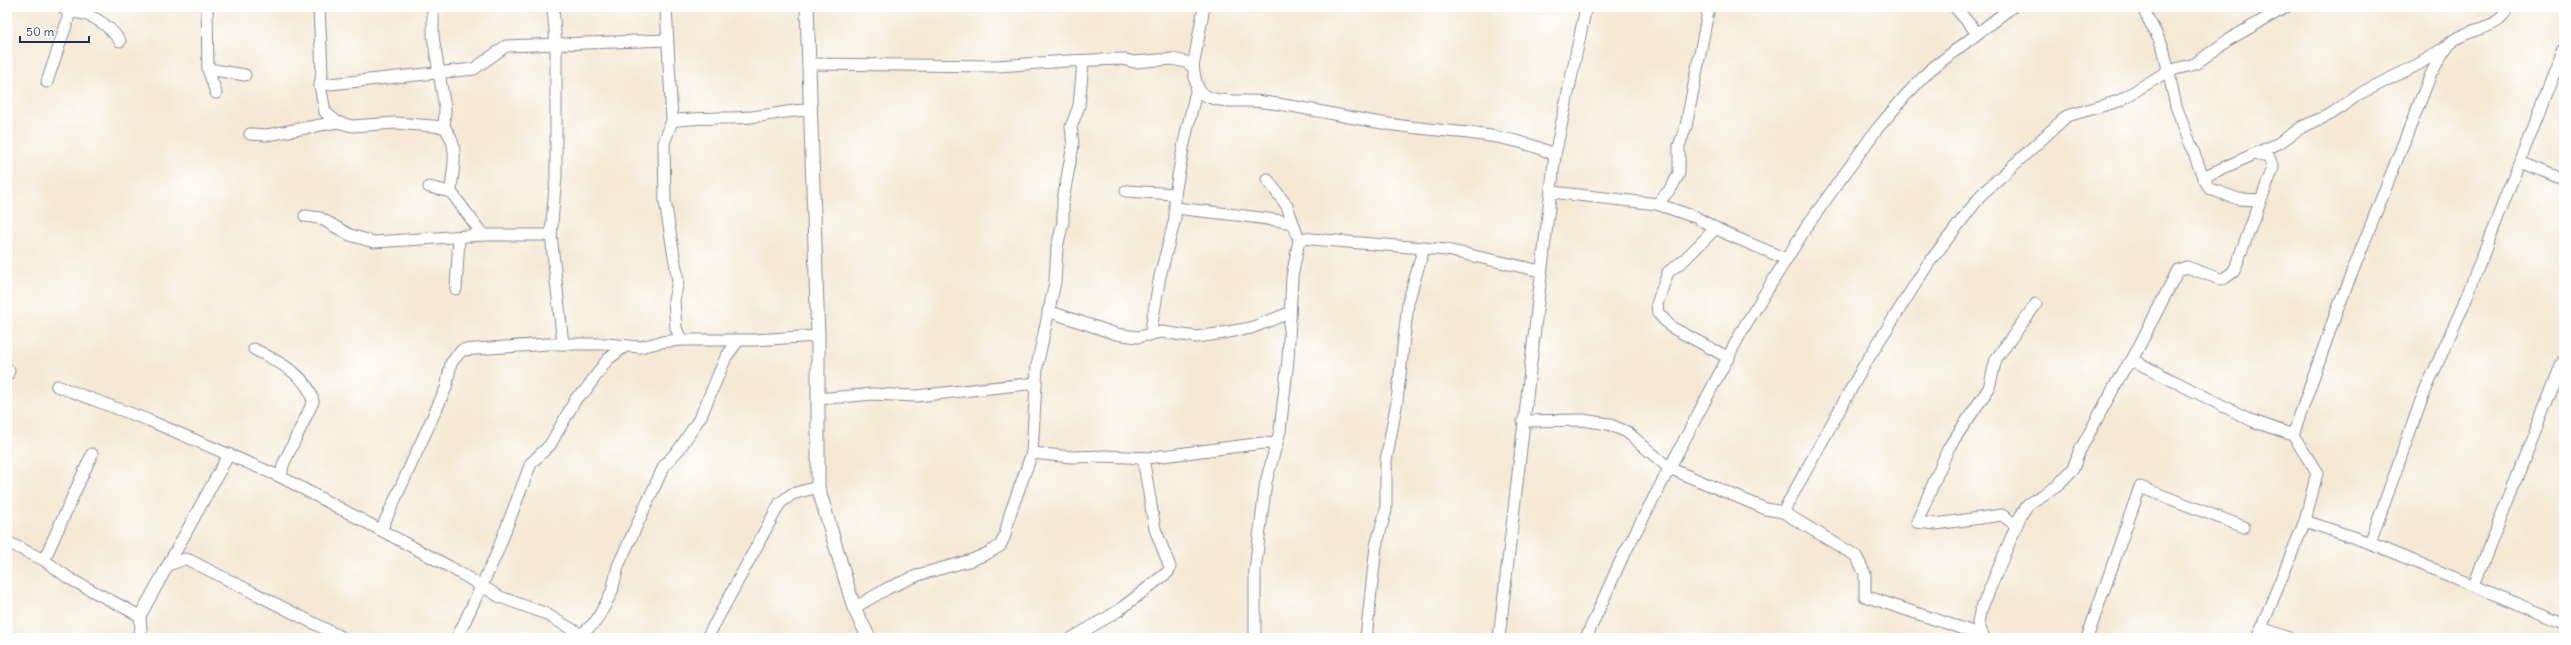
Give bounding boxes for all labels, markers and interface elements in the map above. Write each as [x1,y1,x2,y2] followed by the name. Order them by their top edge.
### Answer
[20,18,89,44] scale bar
[26,24,55,39] text: 50 m

